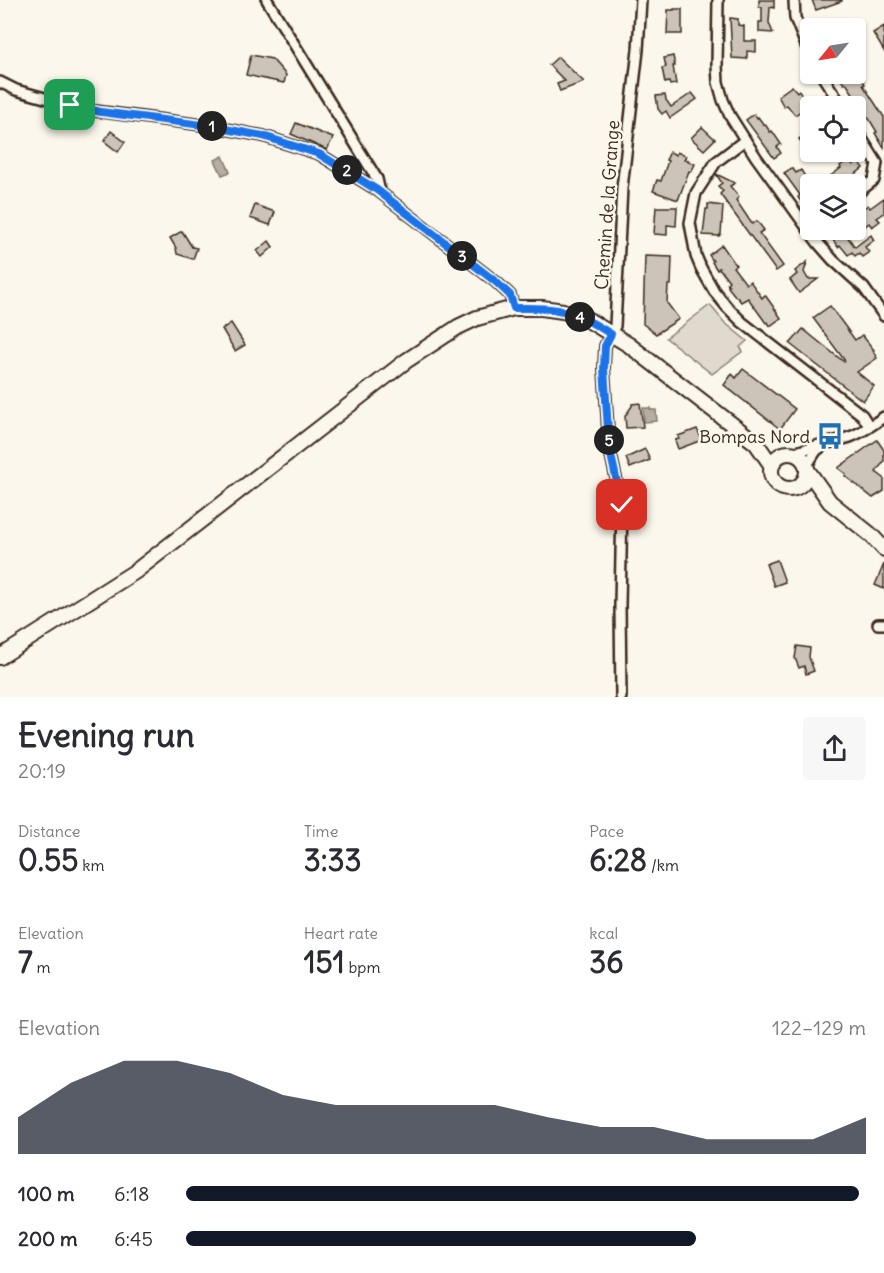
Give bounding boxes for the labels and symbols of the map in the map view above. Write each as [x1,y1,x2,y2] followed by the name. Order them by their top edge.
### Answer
[800,18,866,84] north arrow
[44,79,95,130] pin
[197,111,227,141] pin: 1
[590,119,624,291] street label: Chemin de la Grange
[332,155,362,185] pin: 2
[447,241,477,271] pin: 3
[565,302,595,332] pin: 4
[815,421,845,451] bus stop icon: Bompas Nord
[594,425,624,455] pin: 5
[699,425,810,448] place label: Bompas Nord
[596,479,647,530] pin

